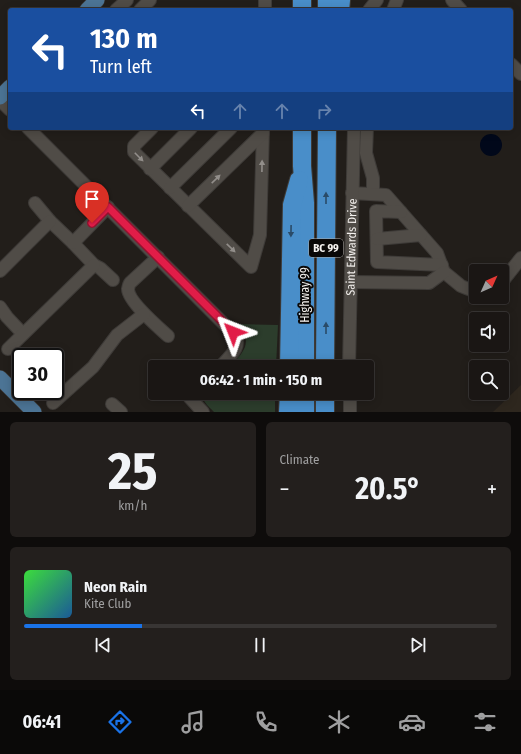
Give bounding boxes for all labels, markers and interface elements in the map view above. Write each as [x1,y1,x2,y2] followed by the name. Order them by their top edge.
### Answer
[90,22,158,55] text: 130 m
[24,24,76,76] icon: left
[90,56,152,78] text: Turn left
[187,100,209,122] icon: left
[229,100,251,122] icon: ahead
[271,100,293,122] icon: ahead
[313,100,335,122] icon: right
[134,152,144,162] one-way arrow
[259,159,265,172] one-way arrow
[211,174,221,184] one-way arrow
[75,182,109,223] pin
[81,188,103,210] icon: arrive
[323,191,329,204] one-way arrow
[343,198,360,296] street label: Saint Edwards Drive
[288,225,294,238] one-way arrow
[309,239,343,257] road number: BC 99
[226,243,236,253] one-way arrow
[469,264,509,304] north arrow
[469,264,509,400] map controls
[298,267,312,323] street label: Highway 99
[212,311,254,353] position arrow
[469,312,509,352] button: sound
[323,321,329,334] one-way arrow
[12,348,64,400] speed limit sign: 30
[469,360,509,400] button: search
[200,371,322,389] text: 06:42 · 1 min · 150 m
[108,440,158,503] text: 25
[280,452,320,467] text: Climate
[355,471,421,507] text: 20.5°
[280,476,289,503] text: −
[487,476,497,503] text: +
[118,498,147,513] text: km/h
[84,578,147,596] text: Neon Rain
[84,596,131,611] text: Kite Club
[92,634,114,656] icon: previous
[249,634,271,656] icon: pause
[407,634,429,656] icon: next
[106,708,134,736] icon: directions
[179,708,207,736] icon: music
[252,708,280,736] icon: phone
[325,708,353,736] icon: climate
[398,708,426,736] icon: car
[471,708,499,736] icon: filters
[22,711,61,733] text: 06:41

